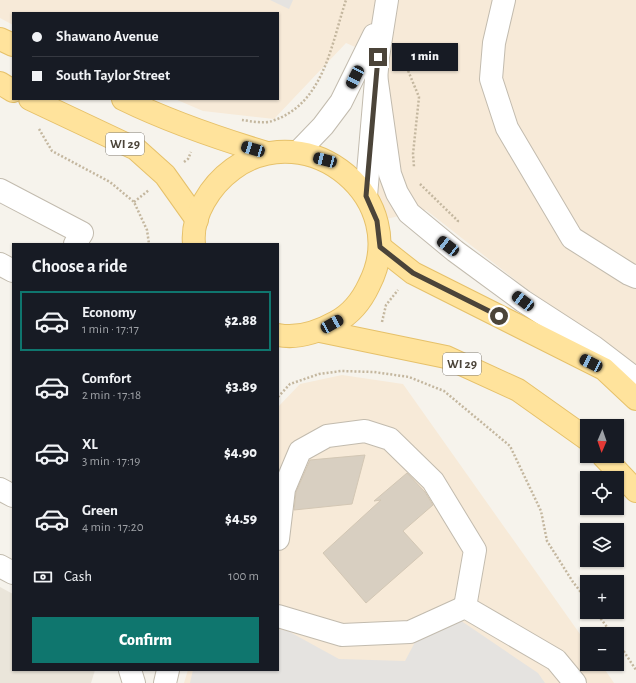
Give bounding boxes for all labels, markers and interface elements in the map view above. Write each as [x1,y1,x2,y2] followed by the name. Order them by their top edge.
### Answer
[56,29,159,44] text: Shawano Avenue
[392,43,458,71] callout: 1 min
[369,48,387,66] route end
[411,50,439,63] text: 1 min
[344,64,366,90] car
[56,68,170,83] text: South Taylor Street
[106,133,144,155] road number: WI 29
[240,140,266,158] car
[312,151,338,169] car
[435,234,461,258] car
[32,258,127,276] text: Choose a ride
[510,289,536,313] car
[34,303,70,339] icon: car
[82,305,136,320] text: Economy
[490,307,508,325] route start
[224,313,257,328] text: $2.88
[319,313,345,335] car
[82,323,139,336] text: 1 min · 17:17
[578,352,604,374] car
[443,353,481,375] road number: WI 29
[34,369,70,405] icon: car
[82,371,131,386] text: Comfort
[225,379,257,394] text: $3.89
[82,389,141,402] text: 2 min · 17:18
[580,419,624,463] north arrow
[580,419,624,671] map controls
[34,435,70,471] icon: car
[82,437,98,452] text: XL
[224,445,257,460] text: $4.90
[82,455,140,468] text: 3 min · 17:19
[580,471,624,515] button: locate
[34,501,70,537] icon: car
[82,503,118,518] text: Green
[225,511,257,526] text: $4.59
[82,521,144,534] text: 4 min · 17:20
[580,523,624,567] button: layers
[32,566,54,588] icon: cash
[64,569,92,584] text: Cash
[228,570,259,583] text: 100 m
[580,575,624,619] button: +
[32,617,259,663] button: Confirm
[580,627,624,671] button: −

